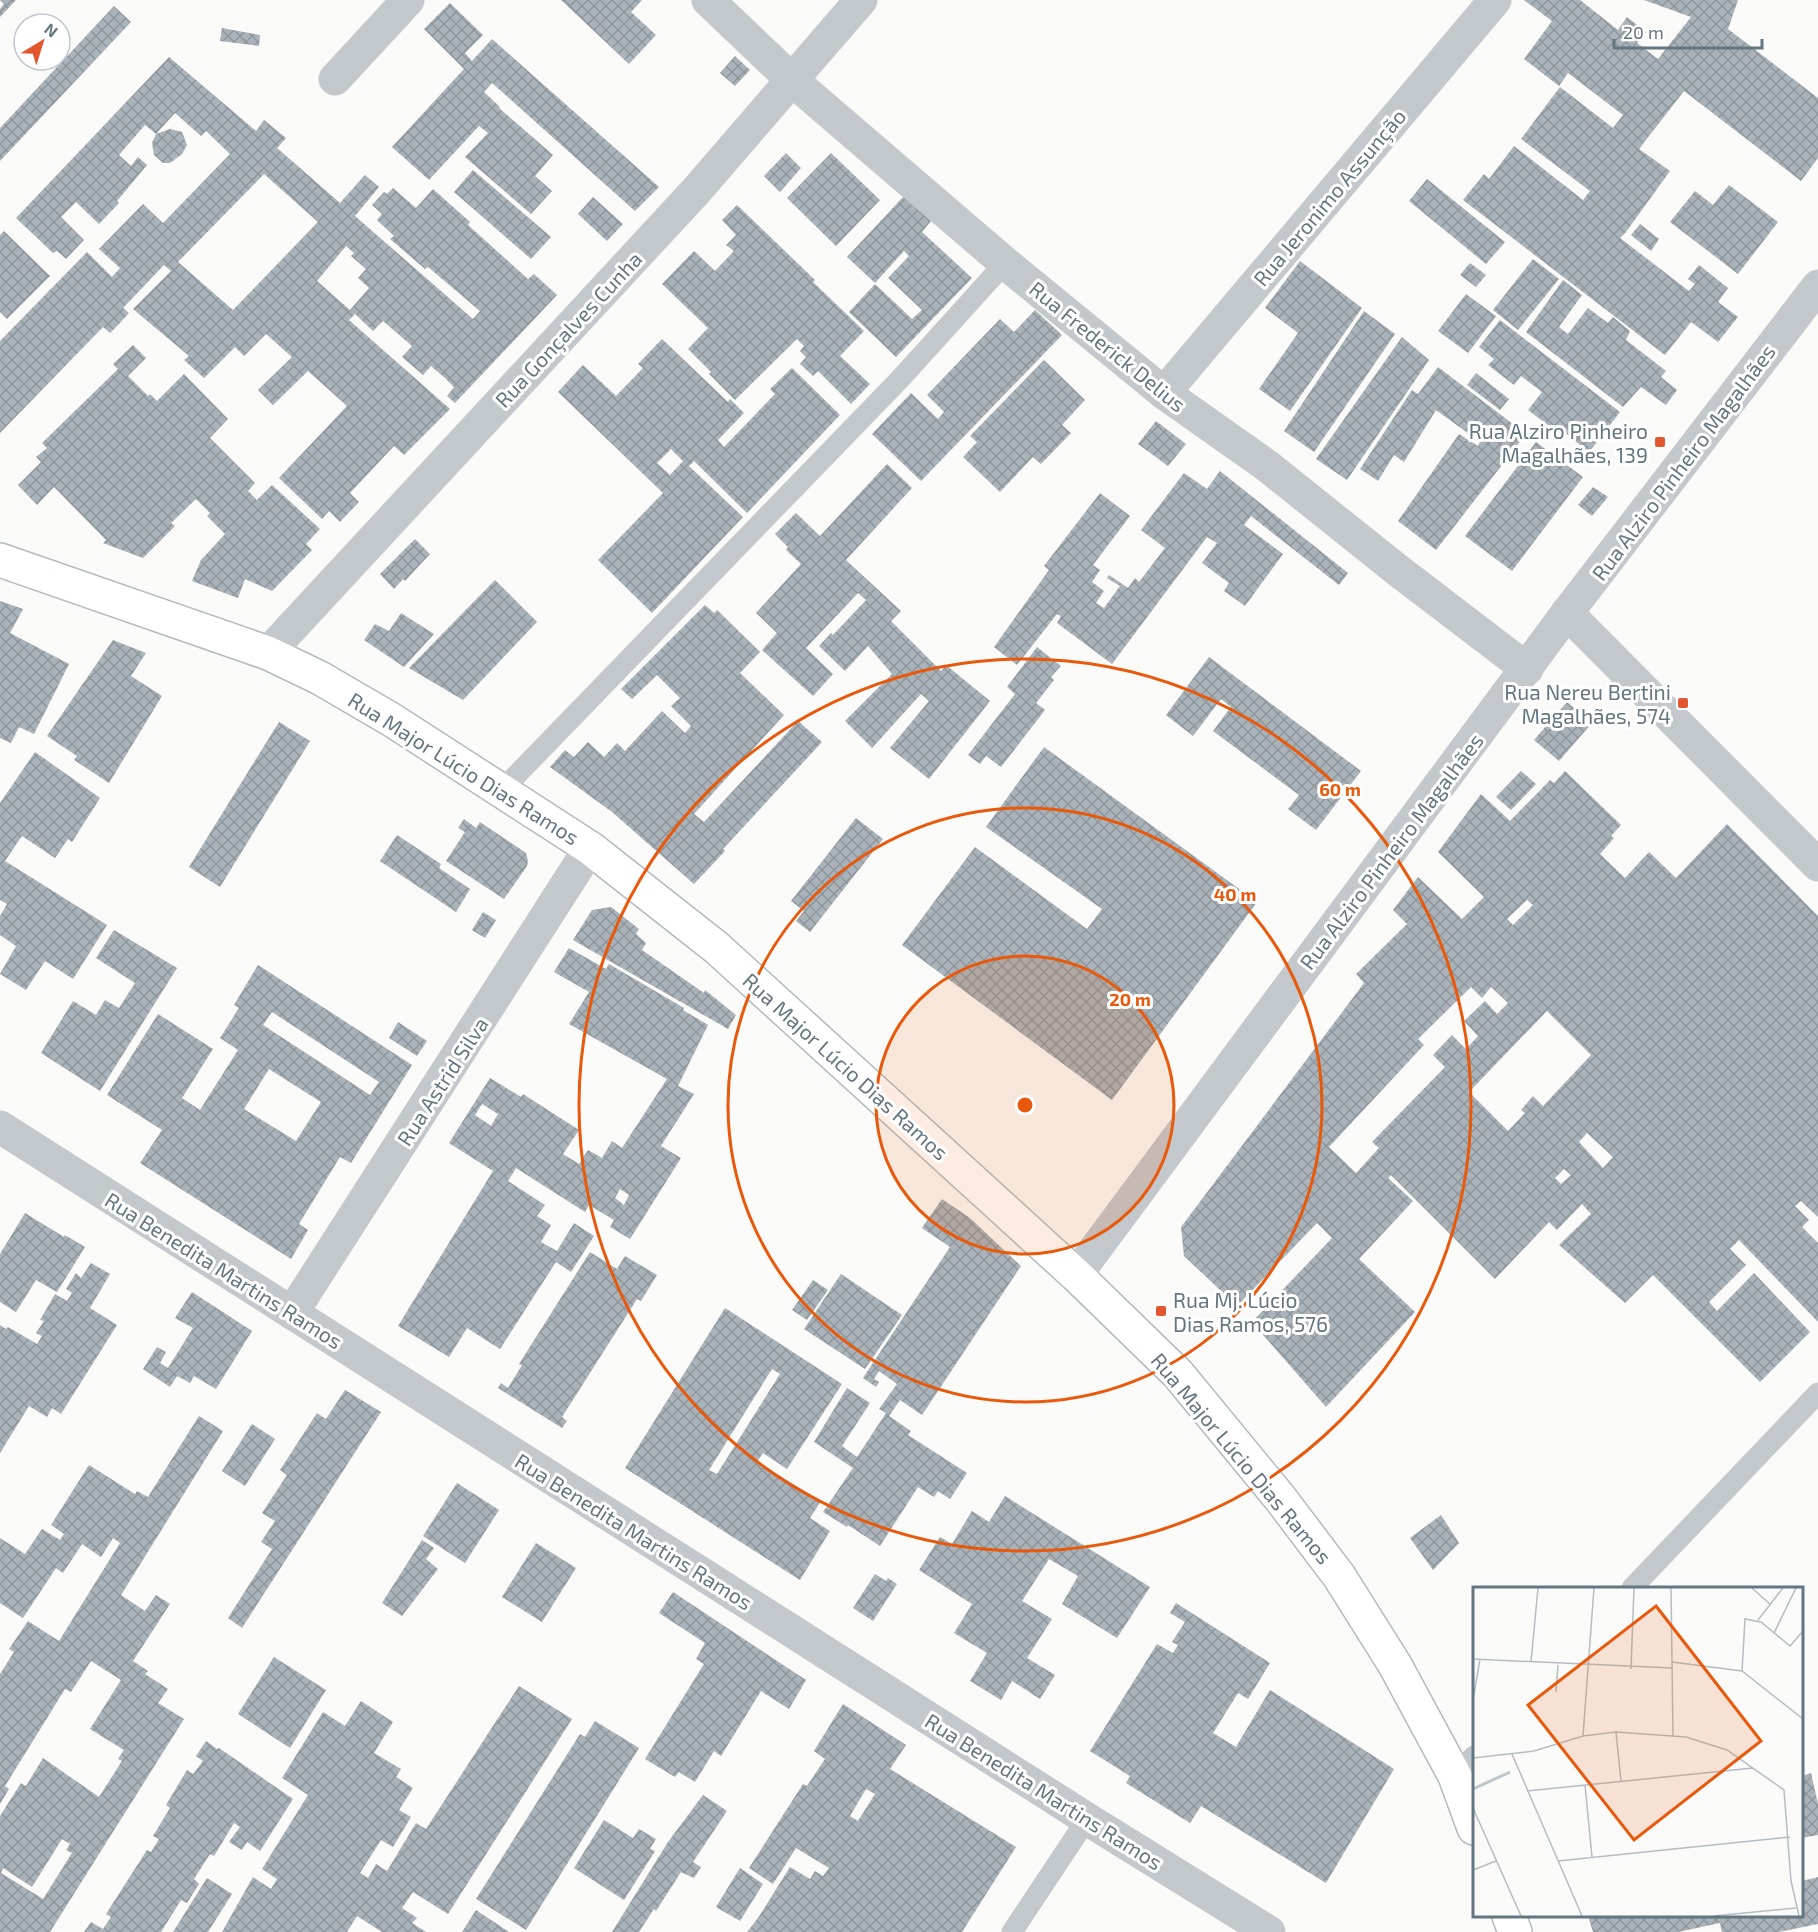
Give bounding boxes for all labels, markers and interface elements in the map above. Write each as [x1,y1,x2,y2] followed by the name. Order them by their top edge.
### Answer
[12,12,72,72] north arrow
[1614,12,1762,50] scale bar
[41,19,62,41] text: N
[1623,21,1664,43] text: 20 m
[1248,103,1412,292] street label: Rua Jeronimo Assunção
[489,246,648,413] street label: Rua Gonçalves Cunha
[1025,275,1191,417] street label: Rua Frederick Delius
[1586,339,1780,585] street label: Rua Alziro Pinheiro Magalhães
[1469,418,1648,467] place label: Rua Alziro Pinheiro Magalhães, 139
[1653,435,1667,449] marker: Rua Alziro Pinheiro Magalhães, 139
[1504,679,1671,728] place label: Rua Nereu Bertini Magalhães, 574
[343,687,584,850] street label: Rua Major Lúcio Dias Ramos
[1676,696,1690,710] marker: Rua Nereu Bertini Magalhães, 574
[1294,728,1488,974] street label: Rua Alziro Pinheiro Magalhães
[1319,778,1361,800] text: 60 m
[1214,883,1256,905] text: 40 m
[738,967,954,1165] street label: Rua Major Lúcio Dias Ramos
[1109,988,1151,1010] text: 20 m
[391,1012,493,1150] street label: Rua Astrid Silva
[1015,1095,1035,1115] centre of rings
[101,1187,347,1353] street label: Rua Benedita Martins Ramos
[1173,1287,1328,1336] place label: Rua Mj. Lúcio Dias Ramos, 576
[1154,1304,1168,1318] marker: Rua Mj. Lúcio Dias Ramos, 576
[1146,1348,1337,1569] street label: Rua Major Lúcio Dias Ramos
[511,1448,757,1614] street label: Rua Benedita Martins Ramos
[1473,1587,1803,1917] inset map
[921,1708,1167,1874] street label: Rua Benedita Martins Ramos

